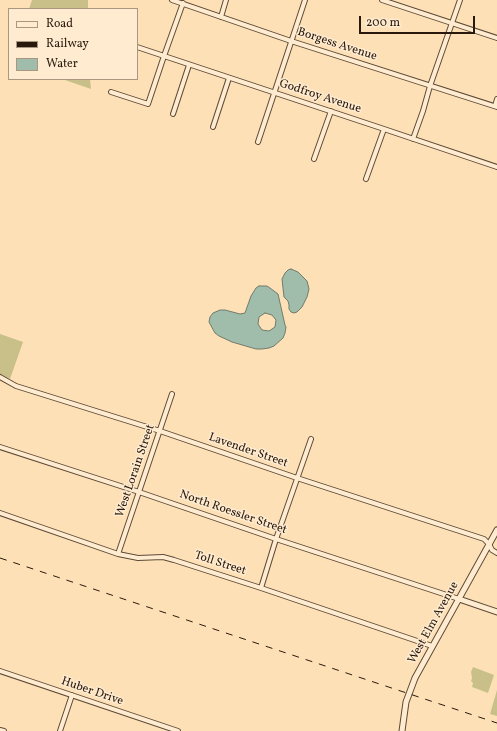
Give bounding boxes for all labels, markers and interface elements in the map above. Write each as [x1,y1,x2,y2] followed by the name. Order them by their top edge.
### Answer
[8,8,138,80] legend
[361,8,477,34] scale bar
[366,15,400,31] text: 200 m
[46,16,73,32] text: Road
[295,25,379,65] street label: Borgess Avenue
[46,36,89,52] text: Railway
[46,56,78,72] text: Water
[277,77,363,117] street label: Godfroy Avenue
[113,423,159,519] street label: West Lorain Street
[207,431,289,471] street label: Lavender Street
[177,488,289,538] street label: North Roessler Street
[192,549,248,579] street label: Toll Street
[406,579,462,667] street label: West Elm Avenue
[59,675,125,709] street label: Huber Drive

